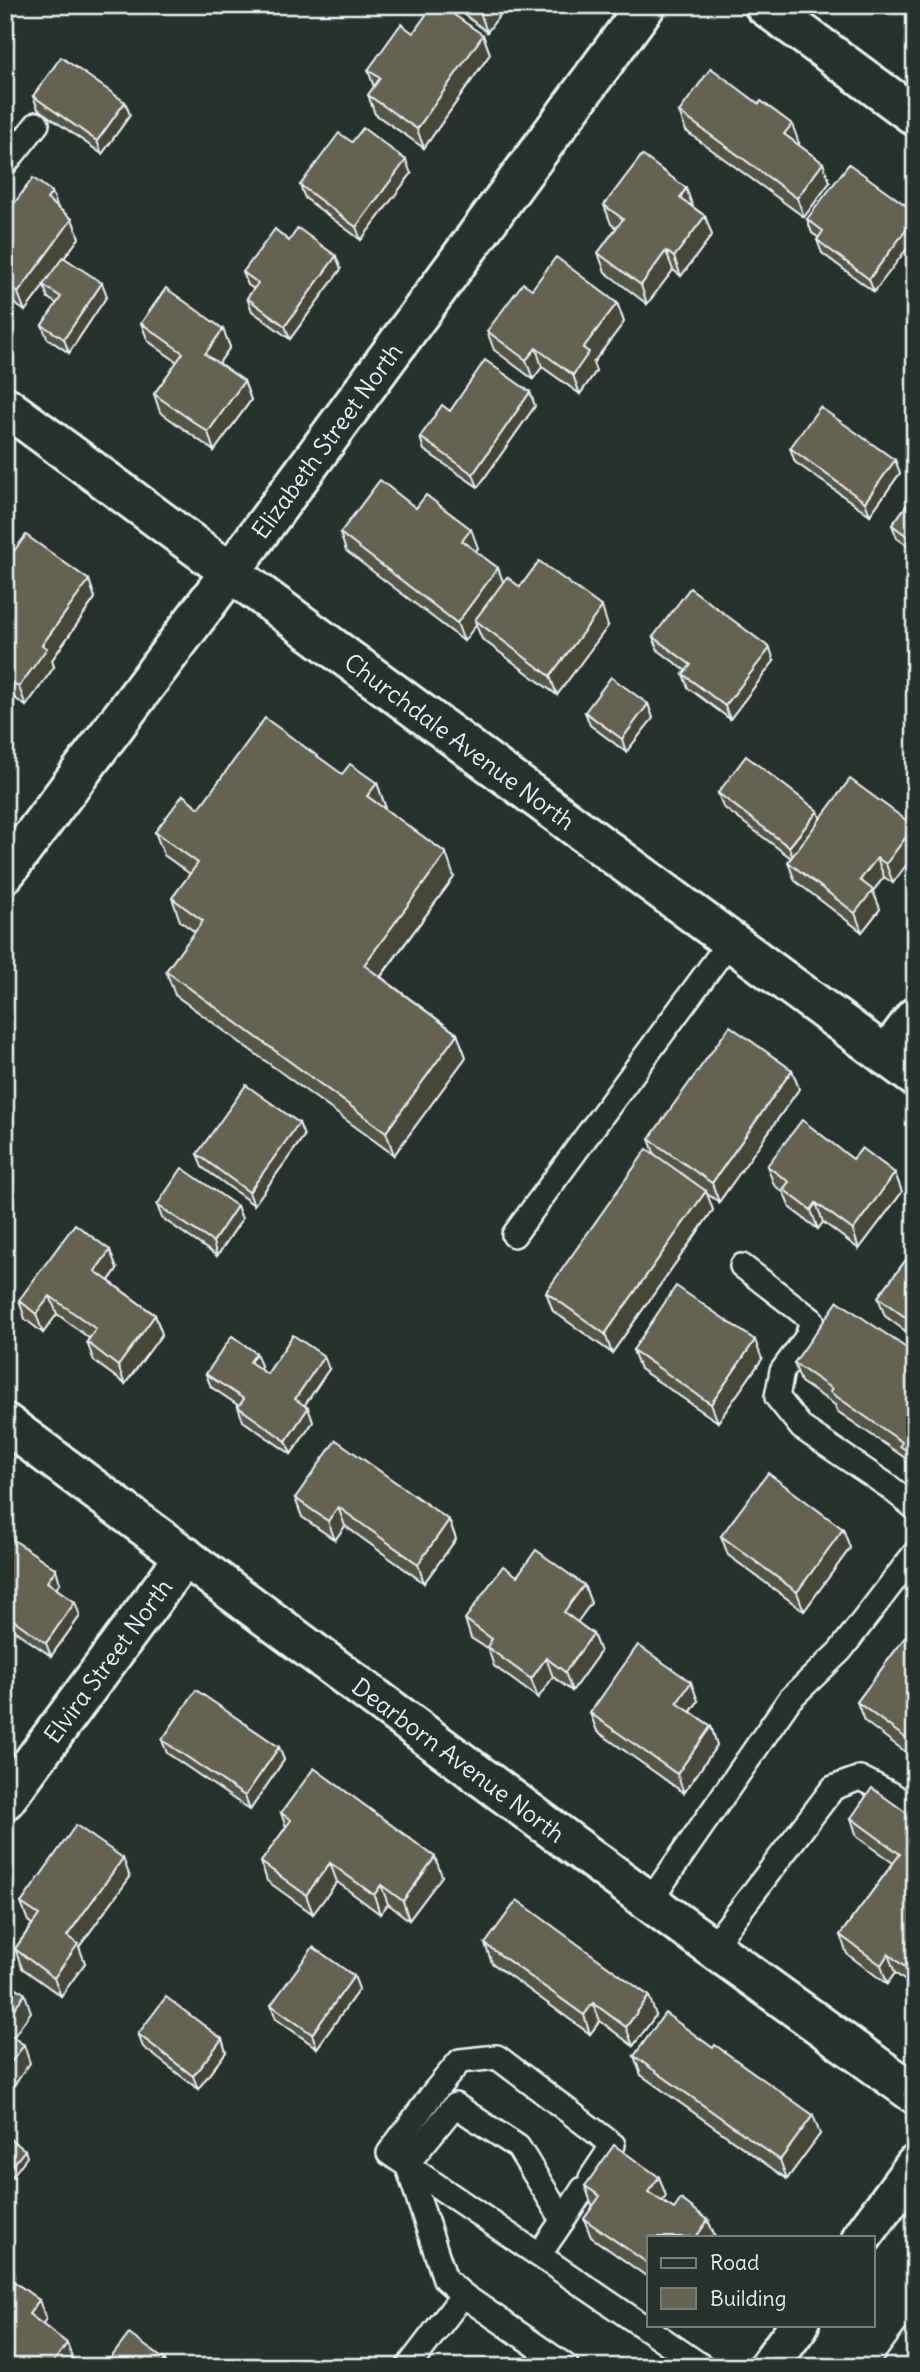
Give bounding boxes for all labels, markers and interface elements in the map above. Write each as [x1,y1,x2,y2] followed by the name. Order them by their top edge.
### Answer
[245,337,408,544] street label: Elizabeth Street North
[339,646,581,836] street label: Churchdale Avenue North
[37,1573,178,1749] street label: Elvira Street North
[346,1671,571,1849] street label: Dearborn Avenue North
[647,2236,874,2326] legend
[710,2249,759,2276] text: Road
[710,2285,786,2312] text: Building

